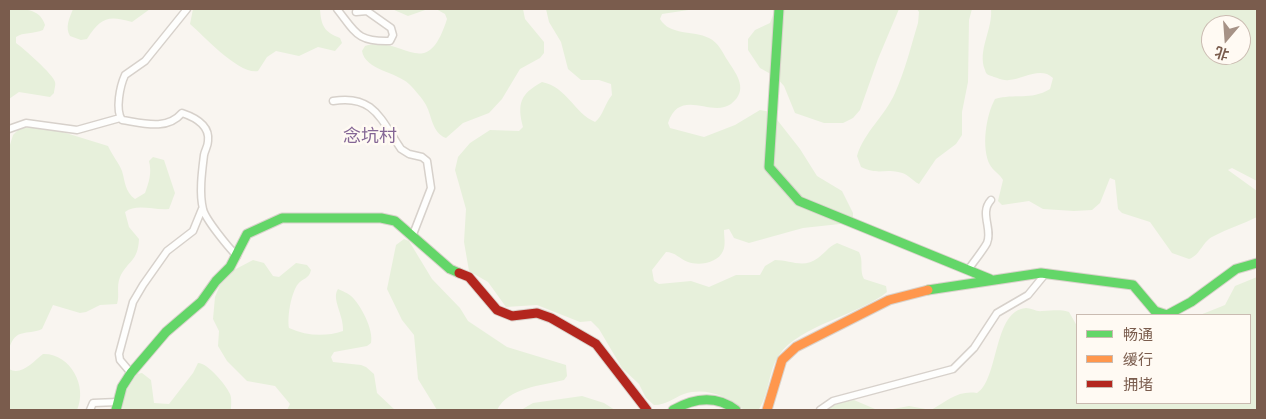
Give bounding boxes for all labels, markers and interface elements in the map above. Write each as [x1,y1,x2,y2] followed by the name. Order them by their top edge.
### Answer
[1201,15,1251,65] north arrow
[1212,43,1231,65] text: 北
[343,126,397,148] district label: 念坑村
[1076,314,1251,404] legend
[1123,324,1153,345] text: 畅通
[1123,349,1153,370] text: 缓行
[1123,374,1153,395] text: 拥堵

